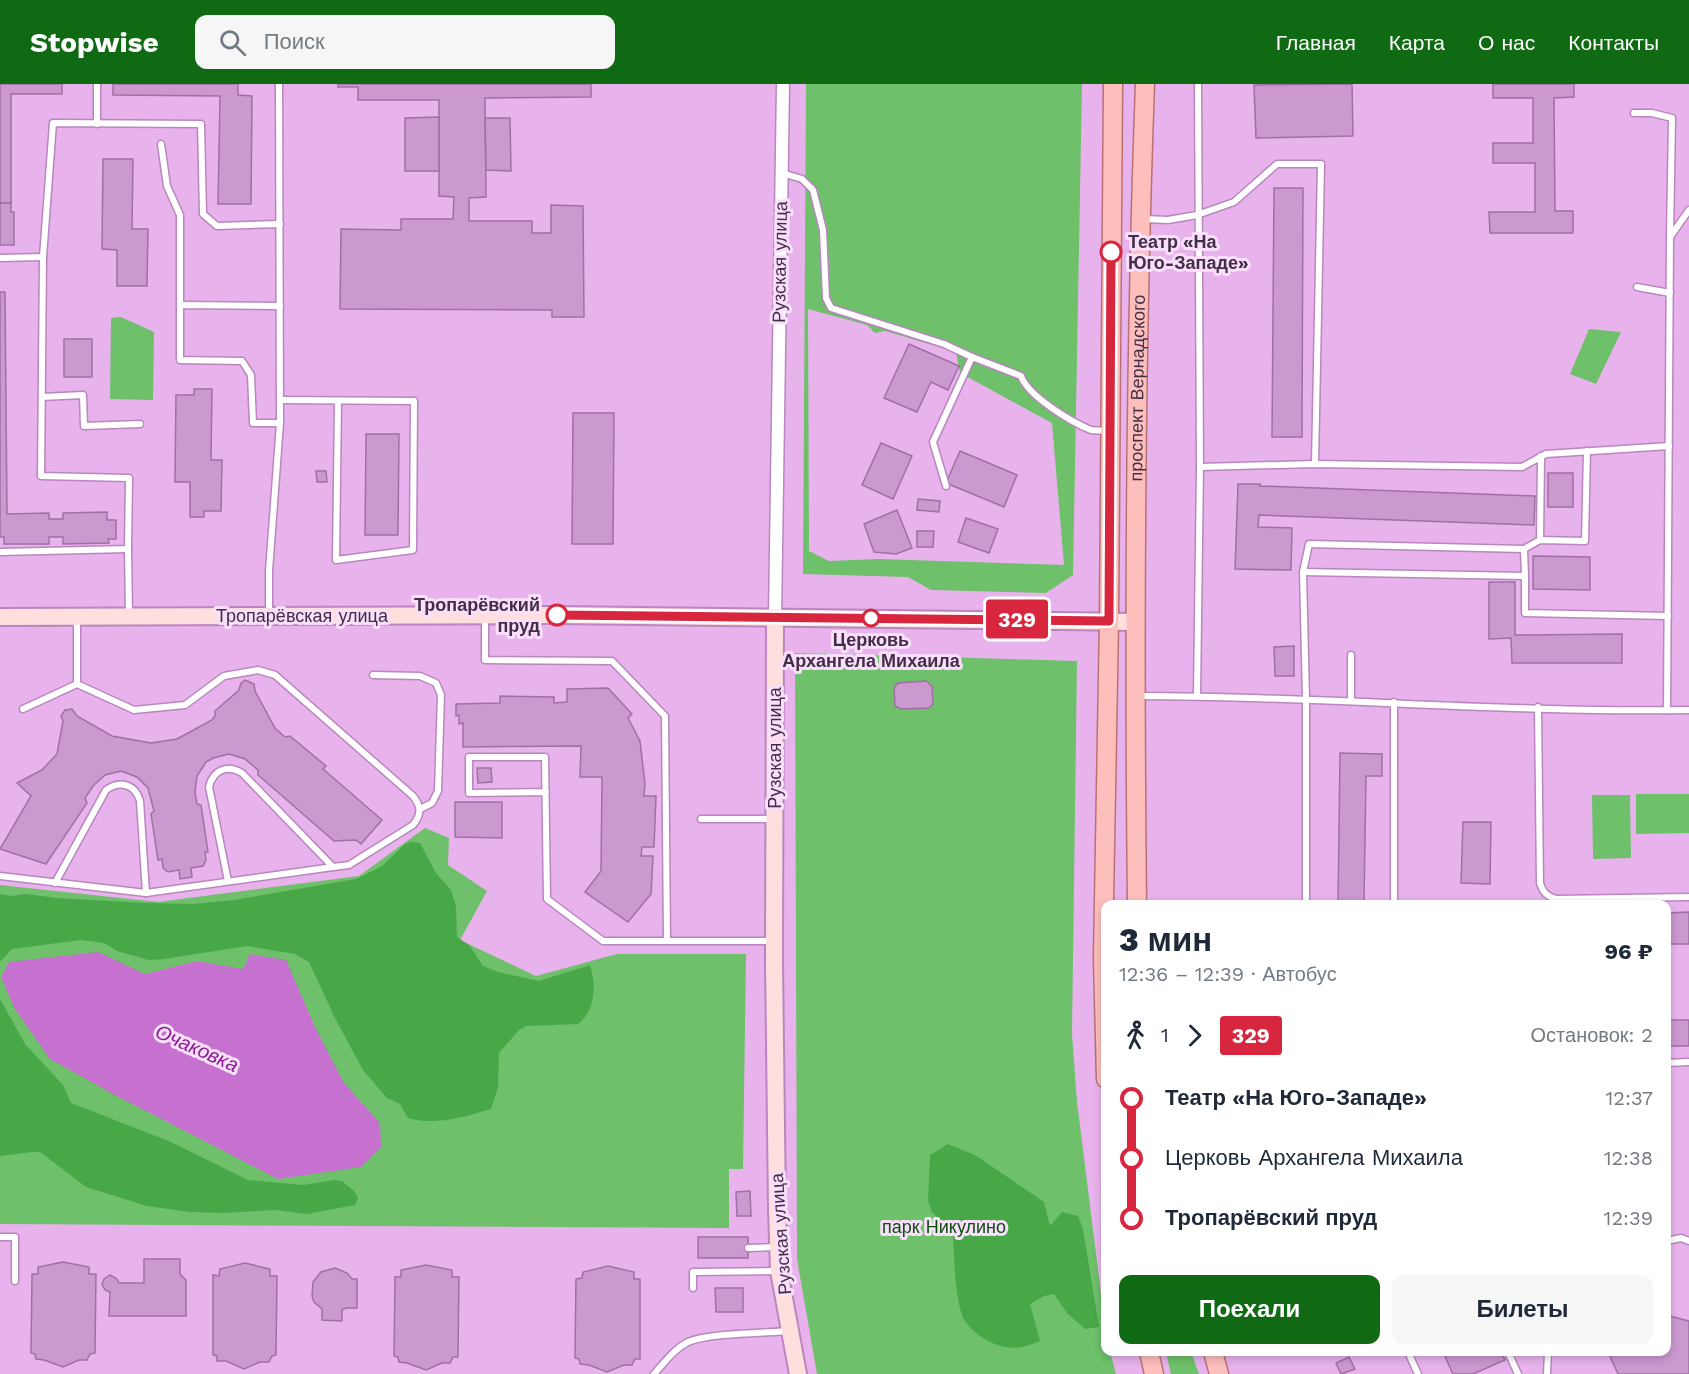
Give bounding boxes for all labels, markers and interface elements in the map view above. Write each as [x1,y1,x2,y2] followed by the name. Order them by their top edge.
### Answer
[195,15,615,69] search box
[30,26,159,59] text: Stopwise
[216,26,249,59] icon: search
[264,29,325,54] text: Поиск
[1276,30,1356,55] text: Главная
[1389,30,1445,55] text: Карта
[1478,30,1535,55] text: О нас
[1568,30,1659,55] text: Контакты
[768,200,791,323] street label: Рузская улица
[1128,231,1248,273] place label: Театр «На Юго-Западе»
[1100,241,1122,263] marker: Театр «На Юго-Западе»
[1125,294,1149,482] street label: проспект Вернадского
[414,594,541,636] place label: Тропарёвский пруд
[982,600,1052,638] line badge: 329
[546,604,568,626] marker: Тропарёвский пруд
[216,605,389,626] street label: Тропарёвская улица
[998,607,1036,632] text: 329
[862,609,880,627] marker: Церковь Архангела Михаила
[782,629,961,671] place label: Церковь Архангела Михаила
[764,686,785,809] street label: Рузская улица
[1119,920,1212,959] text: 3 мин
[1604,939,1653,964] text: 96 ₽
[1119,962,1337,986] text: 12:36 – 12:39 · Автобус
[152,1019,242,1077] water label: Очаковка
[1119,1019,1152,1052] icon: walk
[1178,1019,1211,1052] icon: forward
[1161,1023,1169,1047] text: 1
[1232,1023,1270,1048] text: 329
[1531,1023,1653,1047] text: Остановок: 2
[1165,1085,1427,1110] text: Театр «На Юго-Западе»
[1606,1086,1653,1110] text: 12:37
[1165,1145,1463,1170] text: Церковь Архангела Михаила
[1604,1146,1653,1170] text: 12:38
[766,1172,795,1295] street label: Рузская улица
[1165,1205,1377,1230] text: Тропарёвский пруд
[1604,1206,1653,1230] text: 12:39
[882,1216,1006,1237] park label: парк Никулино
[1119,1275,1380,1344] button: Поехали
[1392,1275,1653,1344] button: Билеты

